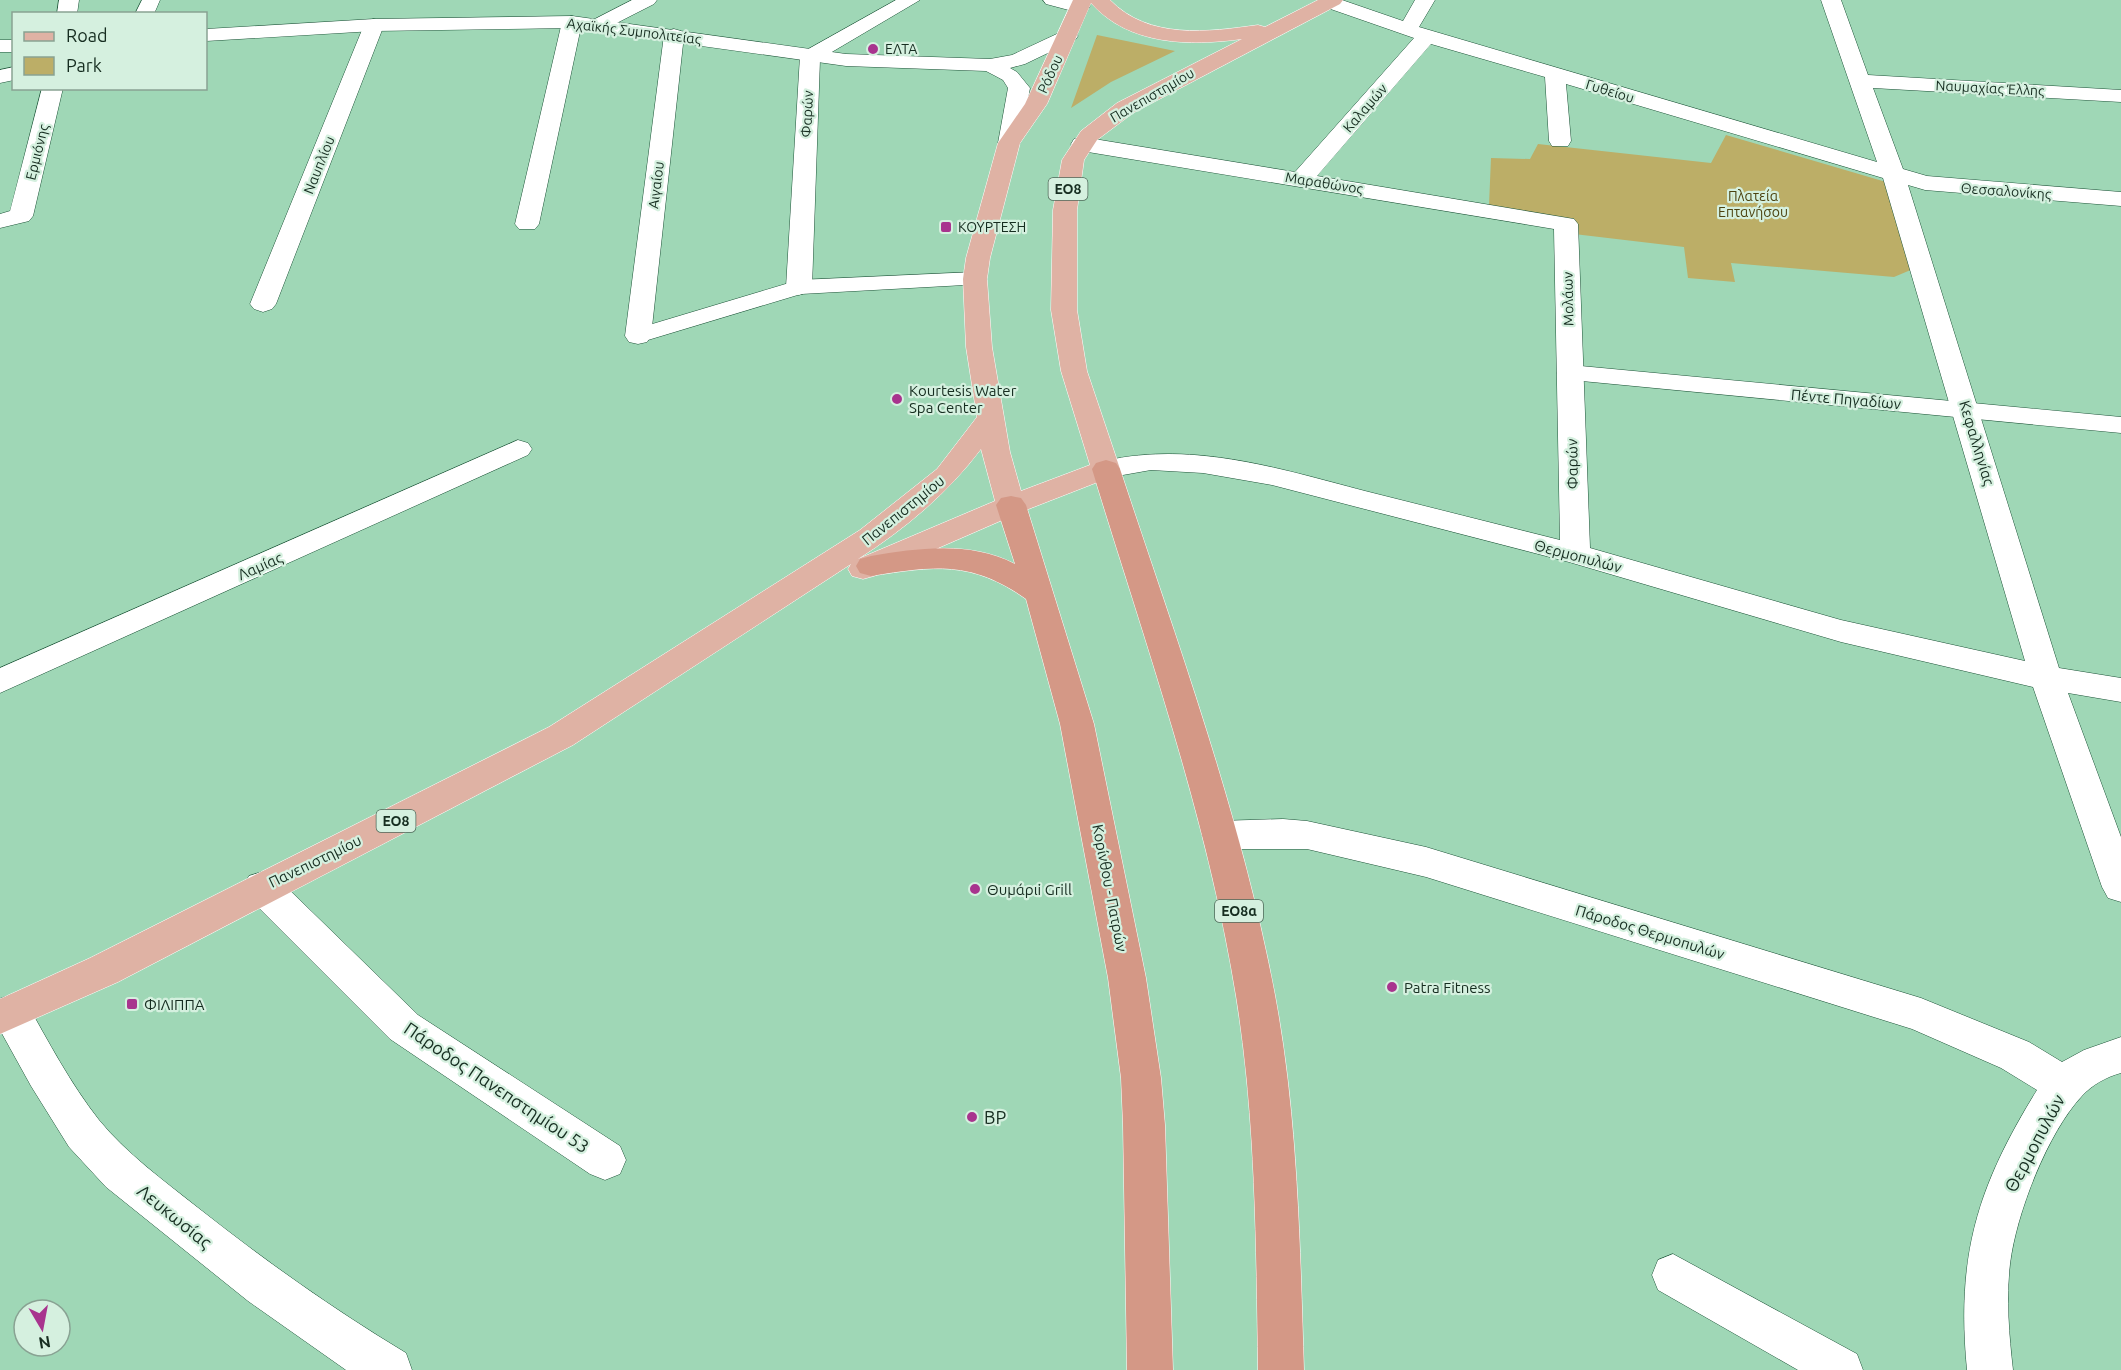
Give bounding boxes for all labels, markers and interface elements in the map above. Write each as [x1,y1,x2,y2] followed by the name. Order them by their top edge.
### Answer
[12,12,207,90] legend
[566,15,703,47] street label: Αχαϊκής Συμπολιτείας
[66,25,108,45] text: Road
[885,41,917,57] place label: ΕΛΤΑ
[866,42,880,56] marker: ΕΛΤΑ
[1034,52,1066,96] street label: Ρόδου
[66,55,102,75] text: Park
[1107,65,1197,125] street label: Πανεπιστημίου
[1584,76,1636,106] street label: Γυθείου
[1935,77,2046,99] street label: Ναυμαχίας Έλλης
[1340,80,1391,135] street label: Καλαμών
[798,90,816,138] street label: Φαρών
[22,122,52,182] street label: Ερμιόνης
[300,134,338,196] street label: Ναυπλίου
[645,160,667,210] street label: Αιγαίου
[1284,169,1365,197] street label: Μαραθώνος
[1048,178,1088,200] road number: ΕΟ8
[1960,180,2052,202] street label: Θεσσαλονίκης
[1718,188,1788,220] park label: Πλατεία Επτανήσου
[958,219,1026,235] place label: ΚΟΥΡΤΕΣΗ
[939,220,953,234] marker: ΚΟΥΡΤΕΣΗ
[1560,272,1576,326] street label: Μολάων
[909,382,1017,416] place label: Kourtesis Water Spa Center
[1790,386,1902,412] street label: Πέντε Πηγαδίων
[890,392,904,406] marker: Kourtesis Water Spa Center
[1956,398,1998,488] street label: Κεφαλληνίας
[1563,439,1581,489] street label: Φαρών
[858,472,948,548] street label: Πανεπιστημίου
[1532,536,1624,576] street label: Θερμοπυλών
[235,549,285,583] street label: Λαμίας
[376,810,416,832] road number: ΕΟ8
[1089,823,1131,953] street label: Κορίνθου - Πατρών
[266,831,364,891] street label: Πανεπιστημίου
[987,881,1072,898] place label: Θυμάριi Grill
[968,882,982,896] marker: Θυμάριi Grill
[1215,900,1263,922] road number: ΕΟ8α
[1574,901,1726,963] street label: Πάροδος Θερμοπυλών
[1404,979,1491,996] place label: Patra Fitness
[1385,980,1399,994] marker: Patra Fitness
[144,996,205,1013] place label: ΦΙΛΙΠΠΑ
[125,997,139,1011] marker: ΦΙΛΙΠΠΑ
[400,1018,593,1157] street label: Πάροδος Πανεπστημίου 53
[2000,1090,2068,1195] street label: Θερμοπυλών
[984,1107,1006,1127] place label: BP
[965,1110,979,1124] marker: BP
[133,1180,216,1253] street label: Λευκωσίας
[12,1298,72,1358] north arrow
[37,1333,52,1353] text: N

